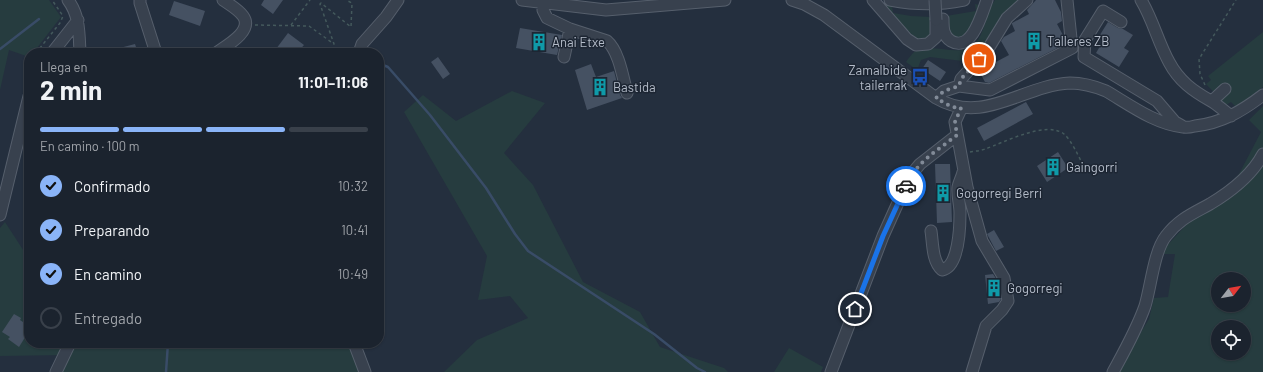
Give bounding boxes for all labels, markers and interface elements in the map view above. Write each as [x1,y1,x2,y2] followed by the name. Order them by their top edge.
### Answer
[1024,31,1044,51] building icon: Talleres ZB
[529,32,549,52] building icon: Anai Etxe
[1047,33,1109,49] place label: Talleres ZB
[552,34,605,50] place label: Anai Etxe
[962,42,996,76] pin
[968,48,990,70] icon: bag
[40,59,87,75] text: Llega en
[848,62,907,93] place label: Zamalbide tailerrak
[910,67,930,87] bus stop icon: Zamalbide tailerrak
[298,73,368,91] text: 11:01–11:06
[40,74,102,105] text: 2 min
[590,77,610,97] building icon: Bastida
[613,79,656,95] place label: Bastida
[40,138,139,154] text: En camino · 100 m
[1043,157,1063,177] building icon: Gaingorri
[1066,159,1118,175] place label: Gaingorri
[886,166,926,206] courier
[40,175,62,197] icon: check
[895,175,917,197] icon: car
[74,177,150,195] text: Confirmado
[338,178,368,194] text: 10:32
[933,183,953,203] building icon: Gogorregi Berri
[956,185,1042,201] place label: Gogorregi Berri
[40,219,62,241] icon: check
[74,221,150,239] text: Preparando
[341,222,368,238] text: 10:41
[40,263,62,285] icon: check
[74,265,142,283] text: En camino
[338,266,368,282] text: 10:49
[1211,272,1251,312] north arrow
[1211,272,1251,360] map controls
[984,278,1004,298] building icon: Gogorregi
[1007,280,1063,296] place label: Gogorregi
[838,292,872,326] pin
[844,298,866,320] icon: home
[74,309,142,327] text: Entregado
[1211,320,1251,360] button: locate

